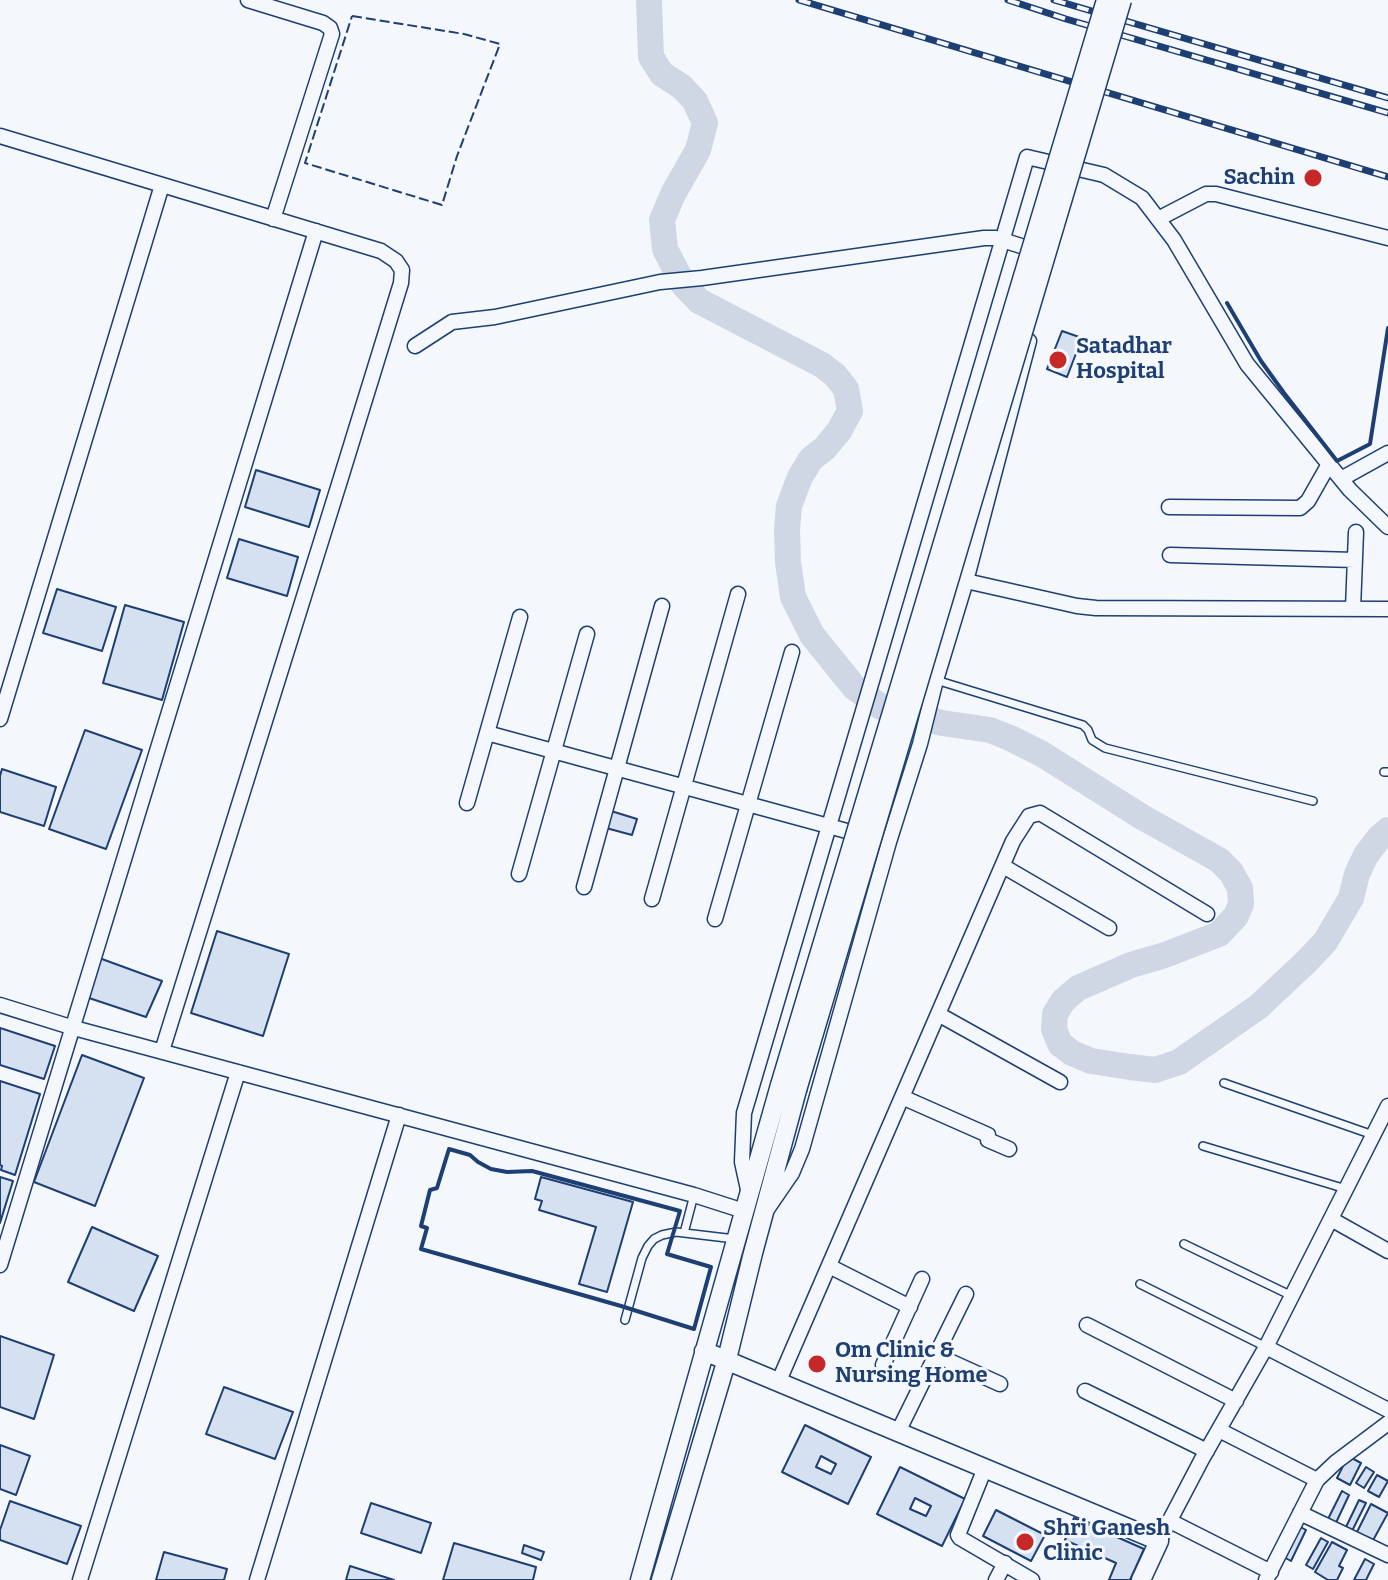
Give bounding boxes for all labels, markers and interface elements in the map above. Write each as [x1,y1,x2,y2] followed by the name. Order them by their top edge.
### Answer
[1224,165,1295,191] place label: Sachin
[1302,167,1324,189] marker: Sachin
[1076,334,1172,386] place label: Satadhar Hospital
[1047,349,1069,371] marker: Satadhar Hospital
[835,1338,987,1390] place label: Om Clinic & Nursing Home
[806,1353,828,1375] marker: Om Clinic & Nursing Home
[1043,1516,1170,1568] place label: Shri Ganesh Clinic
[1014,1531,1036,1553] marker: Shri Ganesh Clinic

